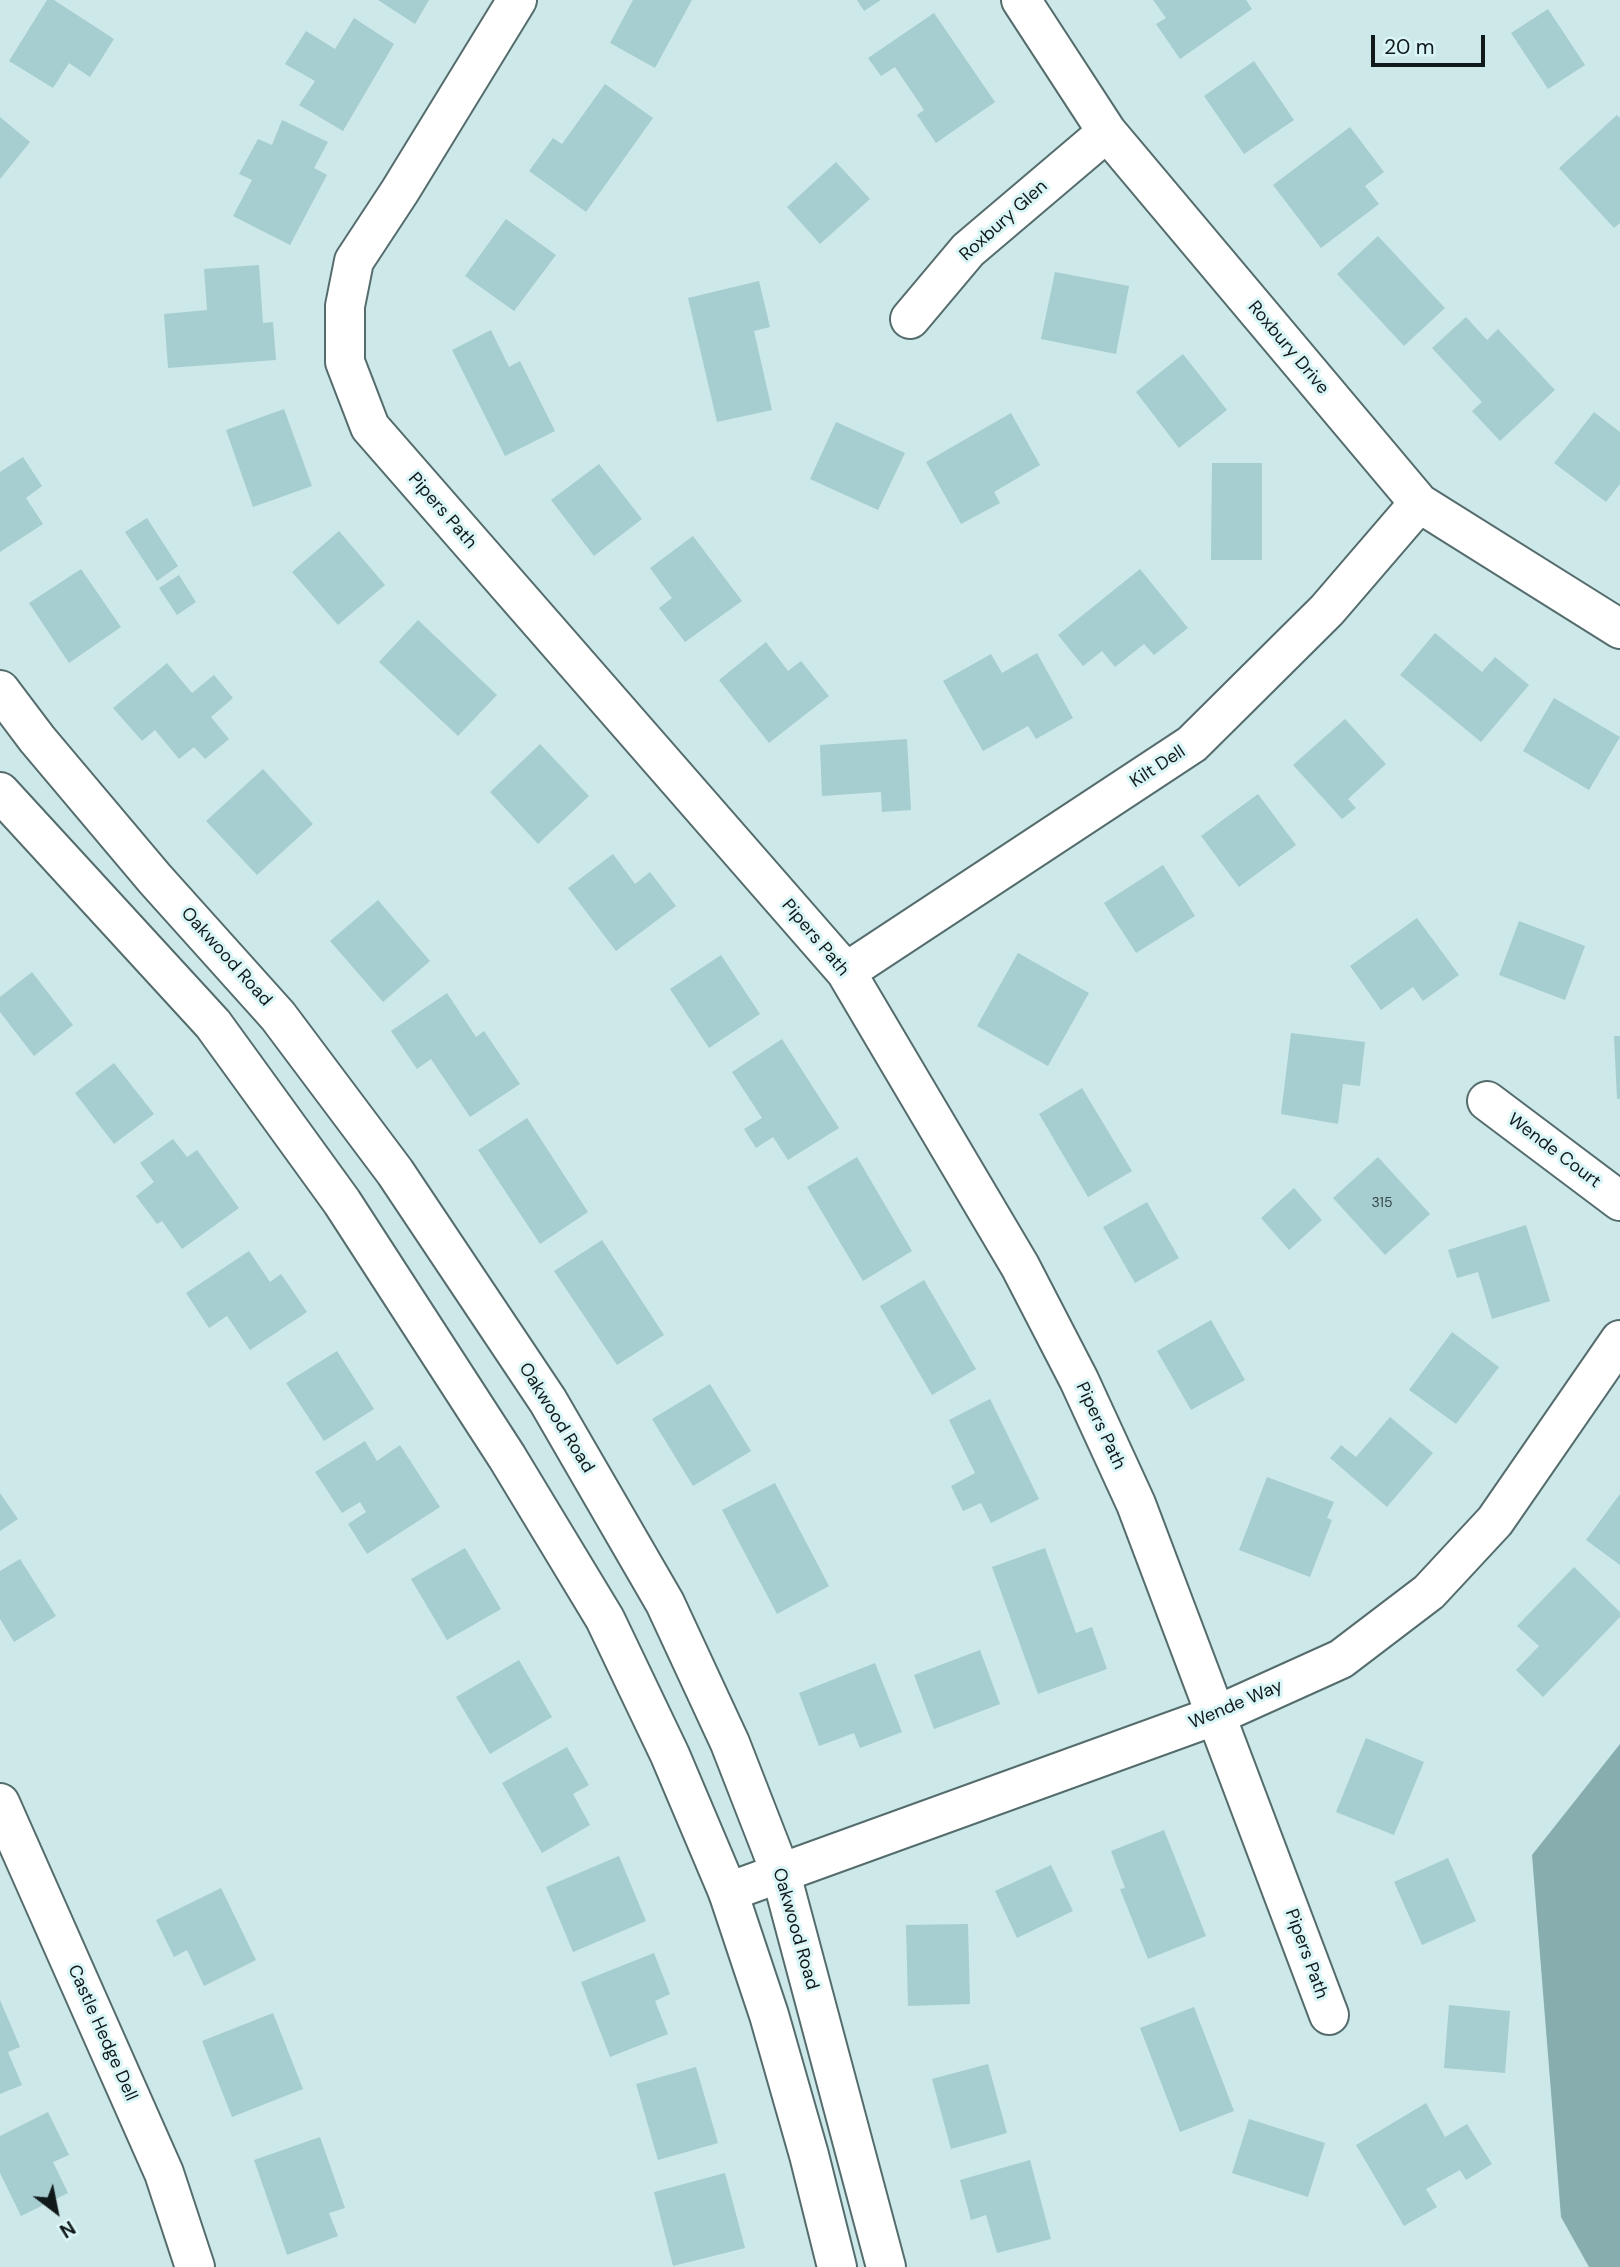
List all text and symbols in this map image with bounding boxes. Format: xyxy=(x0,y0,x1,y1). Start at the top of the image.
scale bar xyxy=(1375,21,1489,65)
text: 20 m xyxy=(1384,33,1435,61)
street label: Roxbury Glen xyxy=(956,176,1052,266)
street label: Roxbury Drive xyxy=(1243,297,1333,399)
street label: Pipers Path xyxy=(403,469,481,553)
street label: Kilt Dell xyxy=(1126,741,1190,793)
street label: Pipers Path xyxy=(777,895,853,981)
street label: Oakwood Road xyxy=(176,903,276,1011)
street label: Wende Court xyxy=(1503,1109,1605,1193)
house number: 315 xyxy=(1372,1195,1392,1211)
street label: Oakwood Road xyxy=(514,1359,598,1477)
street label: Pipers Path xyxy=(1070,1379,1130,1473)
street label: Wende Way xyxy=(1186,1676,1286,1734)
street label: Oakwood Road xyxy=(767,1866,823,1992)
street label: Pipers Path xyxy=(1280,1906,1332,2002)
street label: Castle Hedge Dell xyxy=(62,1962,142,2104)
north arrow xyxy=(21,2176,91,2246)
text: N xyxy=(55,2215,80,2244)

